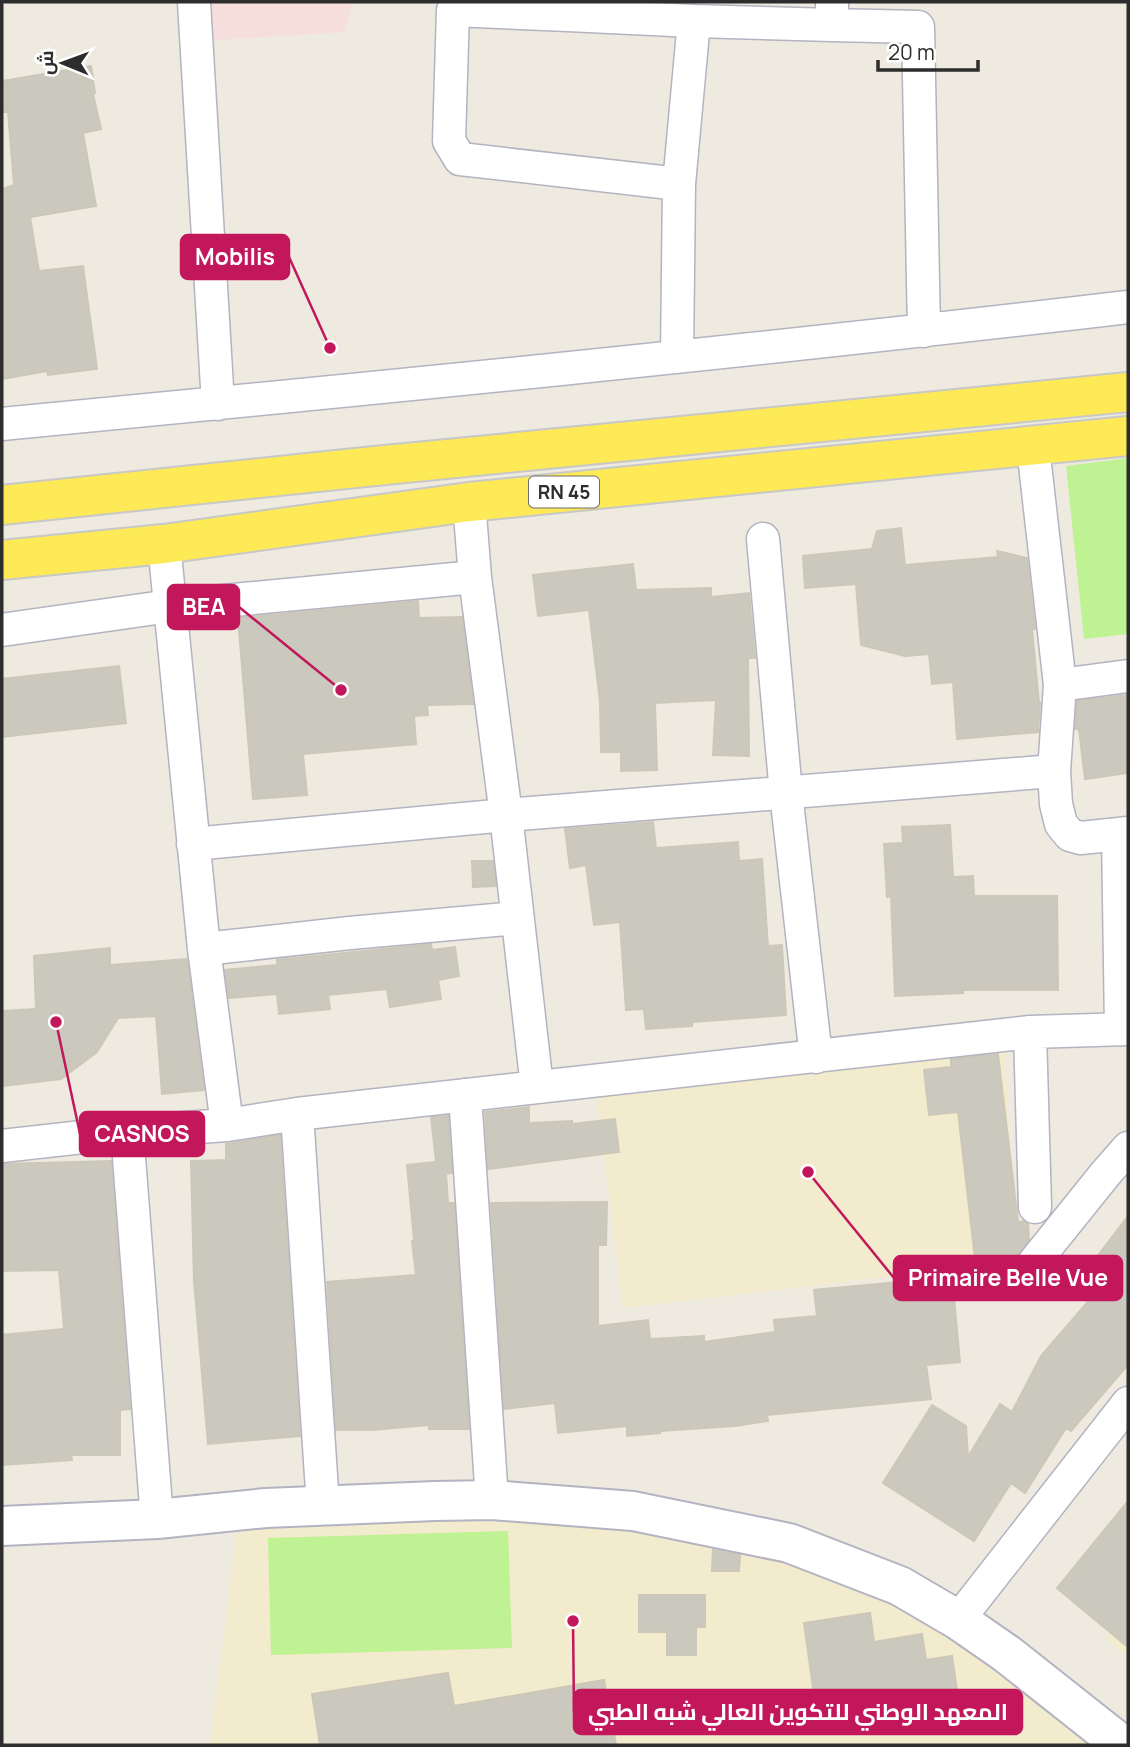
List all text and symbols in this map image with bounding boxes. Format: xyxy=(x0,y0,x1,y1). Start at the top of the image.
north arrow xyxy=(28,28,98,98)
scale bar xyxy=(878,28,978,72)
text: 20 m xyxy=(888,38,935,66)
text: ش xyxy=(33,50,59,75)
callout: Mobilis xyxy=(181,235,289,279)
text: Mobilis xyxy=(195,240,275,272)
road number: RN 45 xyxy=(529,477,599,508)
callout: BEA xyxy=(168,585,239,629)
text: BEA xyxy=(182,590,226,622)
callout: CASNOS xyxy=(80,1112,204,1156)
text: CASNOS xyxy=(94,1117,190,1149)
callout: Primaire Belle Vue xyxy=(894,1256,1122,1300)
text: Primaire Belle Vue xyxy=(908,1261,1108,1293)
callout: المعهد الوطني للتكوين العالي شبه الطبي xyxy=(574,1690,1022,1734)
text: المعهد الوطني للتكوين العالي شبه الطبي xyxy=(588,1695,1008,1731)

